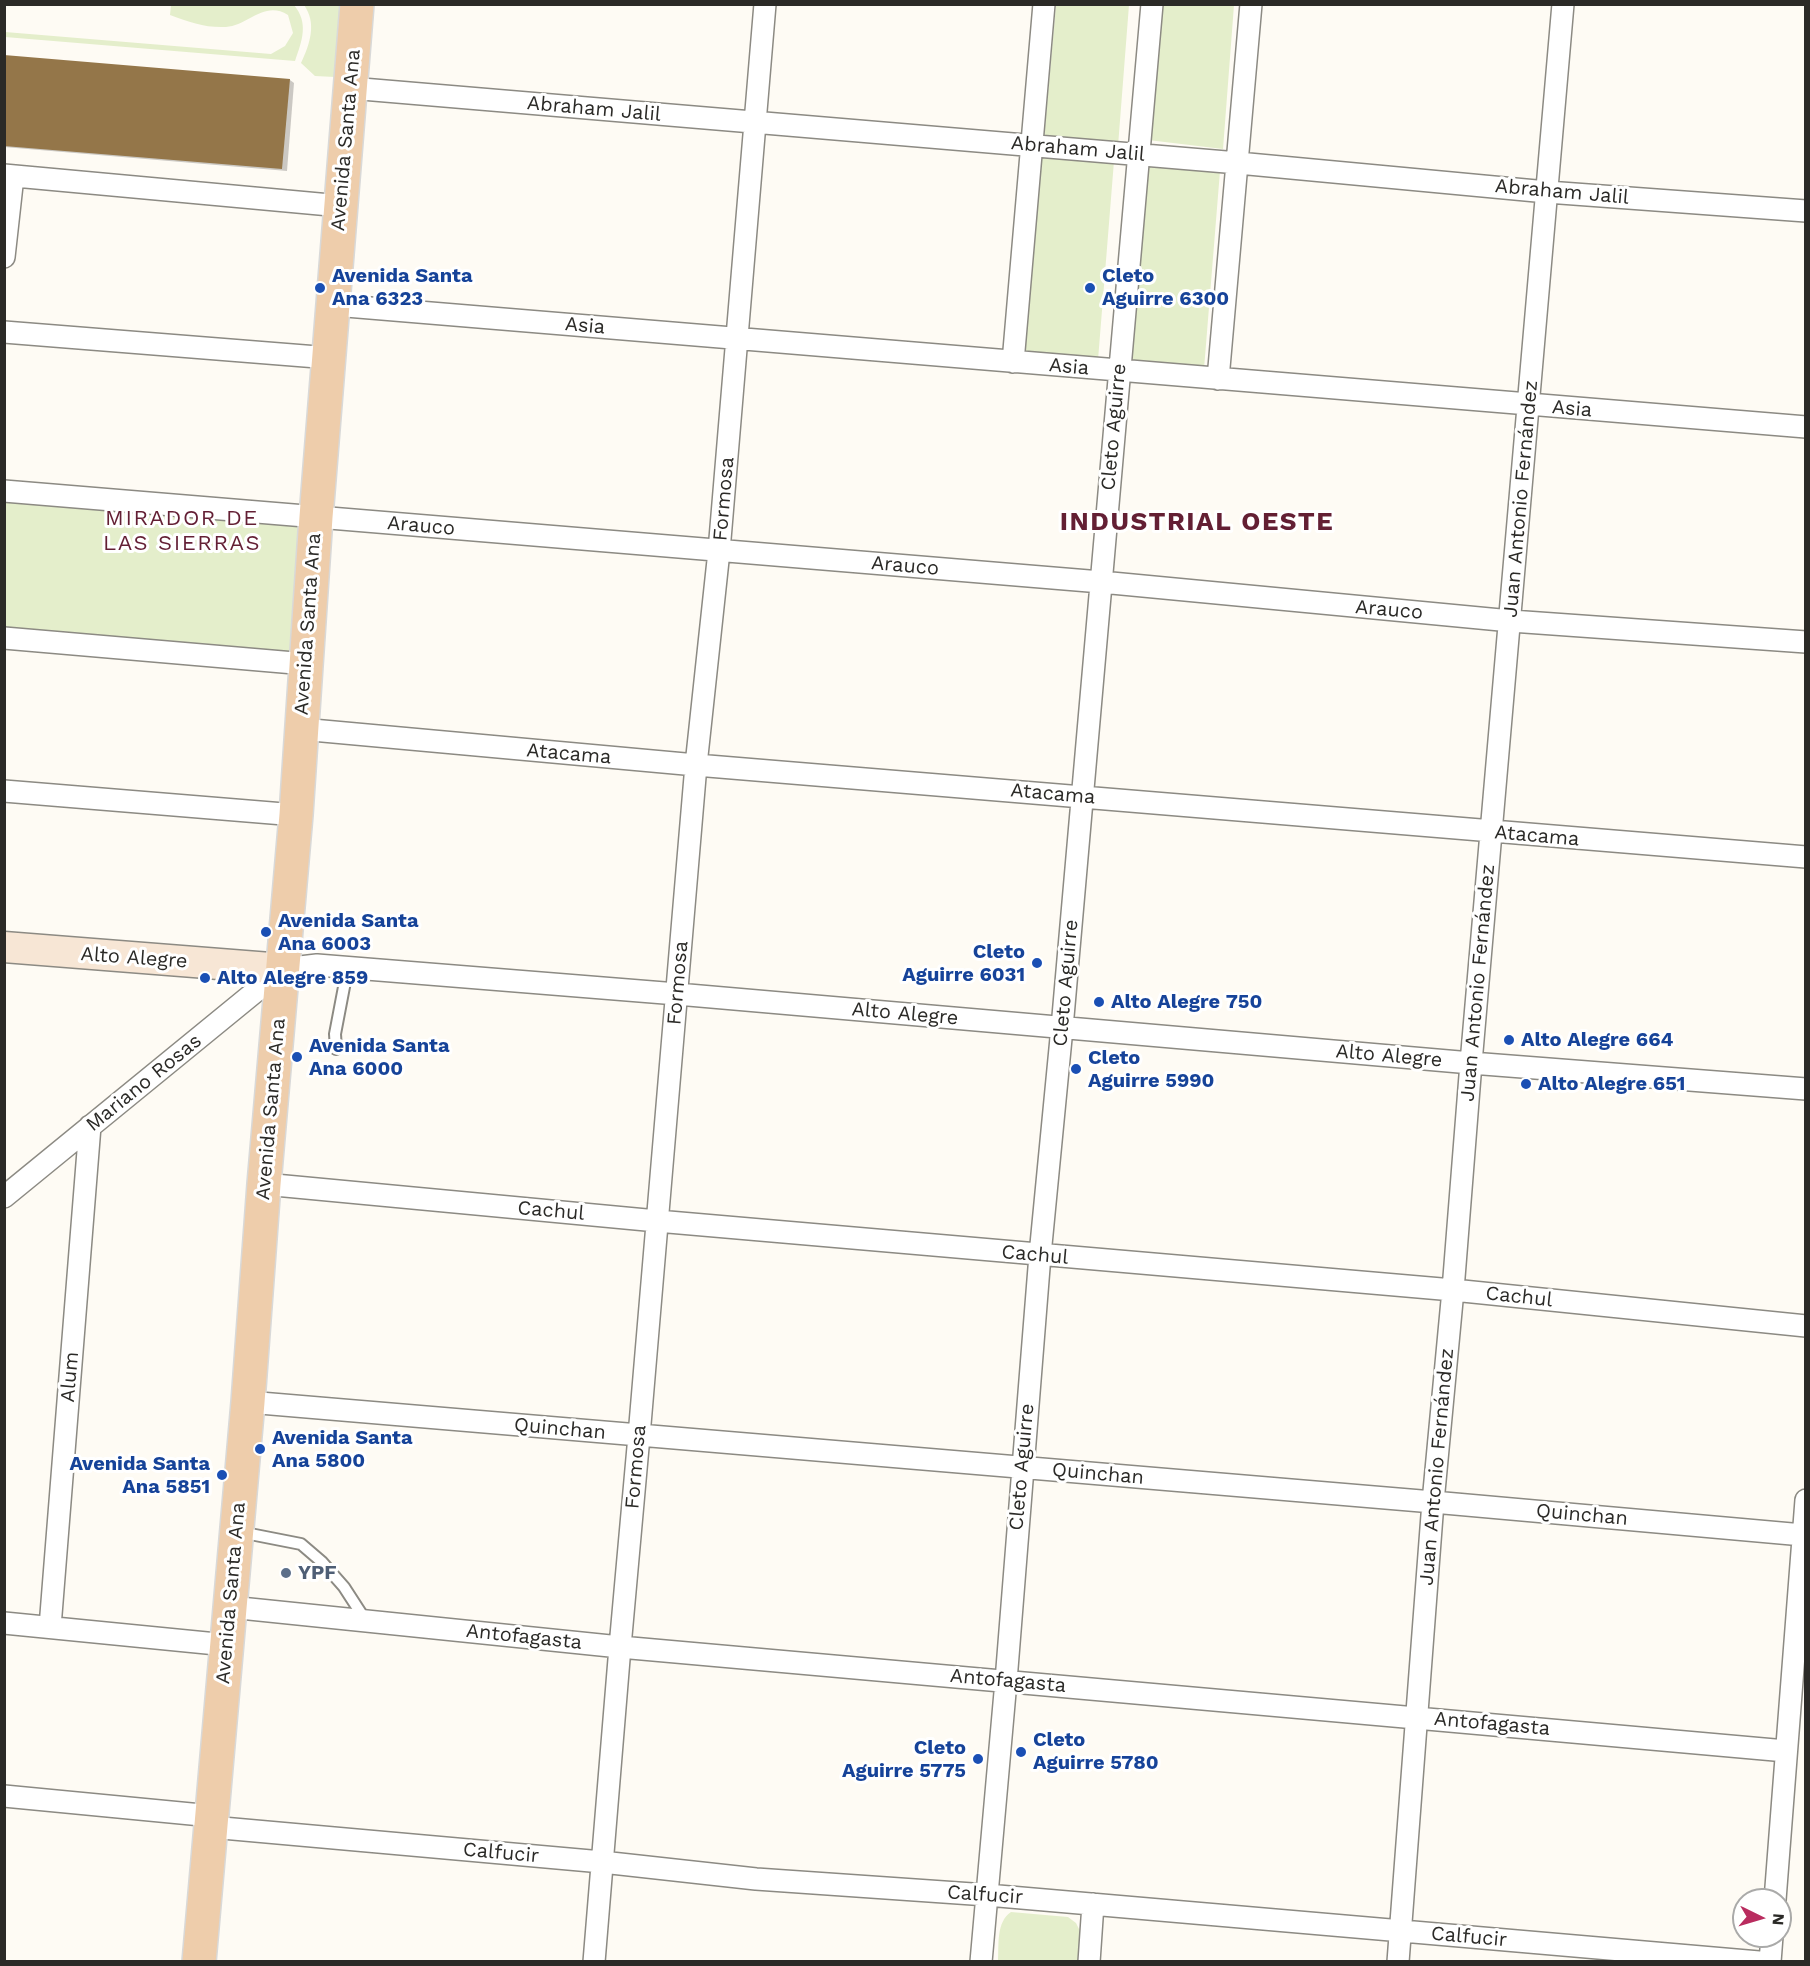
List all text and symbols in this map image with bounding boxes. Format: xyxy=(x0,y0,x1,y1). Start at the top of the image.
street label: Avenida Santa Ana xyxy=(326,48,366,232)
street label: Abraham Jalil xyxy=(526,91,662,127)
street label: Abraham Jalil xyxy=(1010,131,1146,167)
street label: Abraham Jalil xyxy=(1494,174,1630,210)
place label: Avenida Santa Ana 6323 xyxy=(332,264,472,311)
place label: Cleto Aguirre 6300 xyxy=(1102,264,1229,311)
marker: Avenida Santa Ana 6323 xyxy=(313,281,327,295)
marker: Cleto Aguirre 6300 xyxy=(1083,281,1097,295)
street label: Asia xyxy=(564,312,606,340)
street label: Asia xyxy=(1048,353,1090,381)
street label: Cleto Aguirre xyxy=(1096,363,1132,491)
street label: Juan Antonio Fernández xyxy=(1499,379,1543,619)
street label: Asia xyxy=(1551,395,1593,423)
street label: Formosa xyxy=(708,456,740,542)
district label: MIRADOR DE LAS SIERRAS xyxy=(103,506,261,558)
district label: INDUSTRIAL OESTE xyxy=(1060,506,1334,538)
street label: Arauco xyxy=(386,511,456,541)
street label: Avenida Santa Ana xyxy=(290,532,326,716)
street label: Arauco xyxy=(870,551,940,581)
street label: Arauco xyxy=(1354,595,1424,625)
street label: Atacama xyxy=(526,738,612,770)
street label: Atacama xyxy=(1010,778,1096,810)
street label: Atacama xyxy=(1494,820,1580,852)
street label: Juan Antonio Fernández xyxy=(1456,863,1500,1103)
place label: Avenida Santa Ana 6003 xyxy=(278,909,418,956)
street label: Cleto Aguirre xyxy=(1048,919,1084,1047)
marker: Avenida Santa Ana 6003 xyxy=(259,925,273,939)
street label: Formosa xyxy=(662,940,694,1026)
place label: Cleto Aguirre 6031 xyxy=(902,940,1025,987)
street label: Alto Alegre xyxy=(80,942,188,974)
marker: Cleto Aguirre 6031 xyxy=(1030,956,1044,970)
place label: Alto Alegre 859 xyxy=(217,966,368,990)
marker: Alto Alegre 859 xyxy=(198,971,212,985)
place label: Alto Alegre 750 xyxy=(1111,990,1262,1014)
marker: Alto Alegre 750 xyxy=(1092,995,1106,1009)
street label: Alto Alegre xyxy=(851,997,959,1031)
street label: Avenida Santa Ana xyxy=(251,1017,291,1201)
place label: Alto Alegre 664 xyxy=(1521,1028,1673,1052)
street label: Mariano Rosas xyxy=(81,1029,207,1137)
marker: Alto Alegre 664 xyxy=(1502,1033,1516,1047)
place label: Avenida Santa Ana 6000 xyxy=(309,1034,449,1081)
street label: Alto Alegre xyxy=(1335,1039,1443,1073)
place label: Cleto Aguirre 5990 xyxy=(1088,1046,1214,1093)
marker: Avenida Santa Ana 6000 xyxy=(290,1050,304,1064)
marker: Cleto Aguirre 5990 xyxy=(1069,1062,1083,1076)
place label: Alto Alegre 651 xyxy=(1538,1072,1685,1096)
marker: Alto Alegre 651 xyxy=(1519,1077,1533,1091)
street label: Cachul xyxy=(517,1196,585,1226)
street label: Cachul xyxy=(1001,1240,1069,1270)
street label: Cachul xyxy=(1484,1282,1554,1312)
street label: Juan Antonio Fernández xyxy=(1415,1347,1459,1587)
street label: Alum xyxy=(56,1351,84,1403)
street label: Cleto Aguirre xyxy=(1004,1403,1040,1531)
street label: Quinchan xyxy=(513,1413,607,1445)
street label: Formosa xyxy=(620,1424,652,1510)
place label: Avenida Santa Ana 5800 xyxy=(272,1426,412,1473)
marker: Avenida Santa Ana 5800 xyxy=(253,1442,267,1456)
place label: Avenida Santa Ana 5851 xyxy=(70,1452,210,1499)
street label: Quinchan xyxy=(1051,1458,1145,1490)
marker: Avenida Santa Ana 5851 xyxy=(215,1468,229,1482)
street label: Quinchan xyxy=(1535,1499,1629,1531)
street label: Avenida Santa Ana xyxy=(211,1501,251,1685)
place label: YPF xyxy=(298,1561,337,1585)
marker: YPF xyxy=(279,1566,293,1580)
street label: Antofagasta xyxy=(465,1619,583,1655)
street label: Antofagasta xyxy=(949,1664,1067,1698)
street label: Antofagasta xyxy=(1433,1707,1551,1741)
place label: Cleto Aguirre 5780 xyxy=(1033,1728,1159,1775)
place label: Cleto Aguirre 5775 xyxy=(842,1736,966,1783)
marker: Cleto Aguirre 5780 xyxy=(1014,1745,1028,1759)
marker: Cleto Aguirre 5775 xyxy=(971,1752,985,1766)
street label: Calfucir xyxy=(462,1838,540,1868)
street label: Calfucir xyxy=(946,1880,1024,1910)
north arrow xyxy=(1732,1888,1792,1948)
text: N xyxy=(1768,1913,1788,1926)
street label: Calfucir xyxy=(1430,1922,1508,1952)

